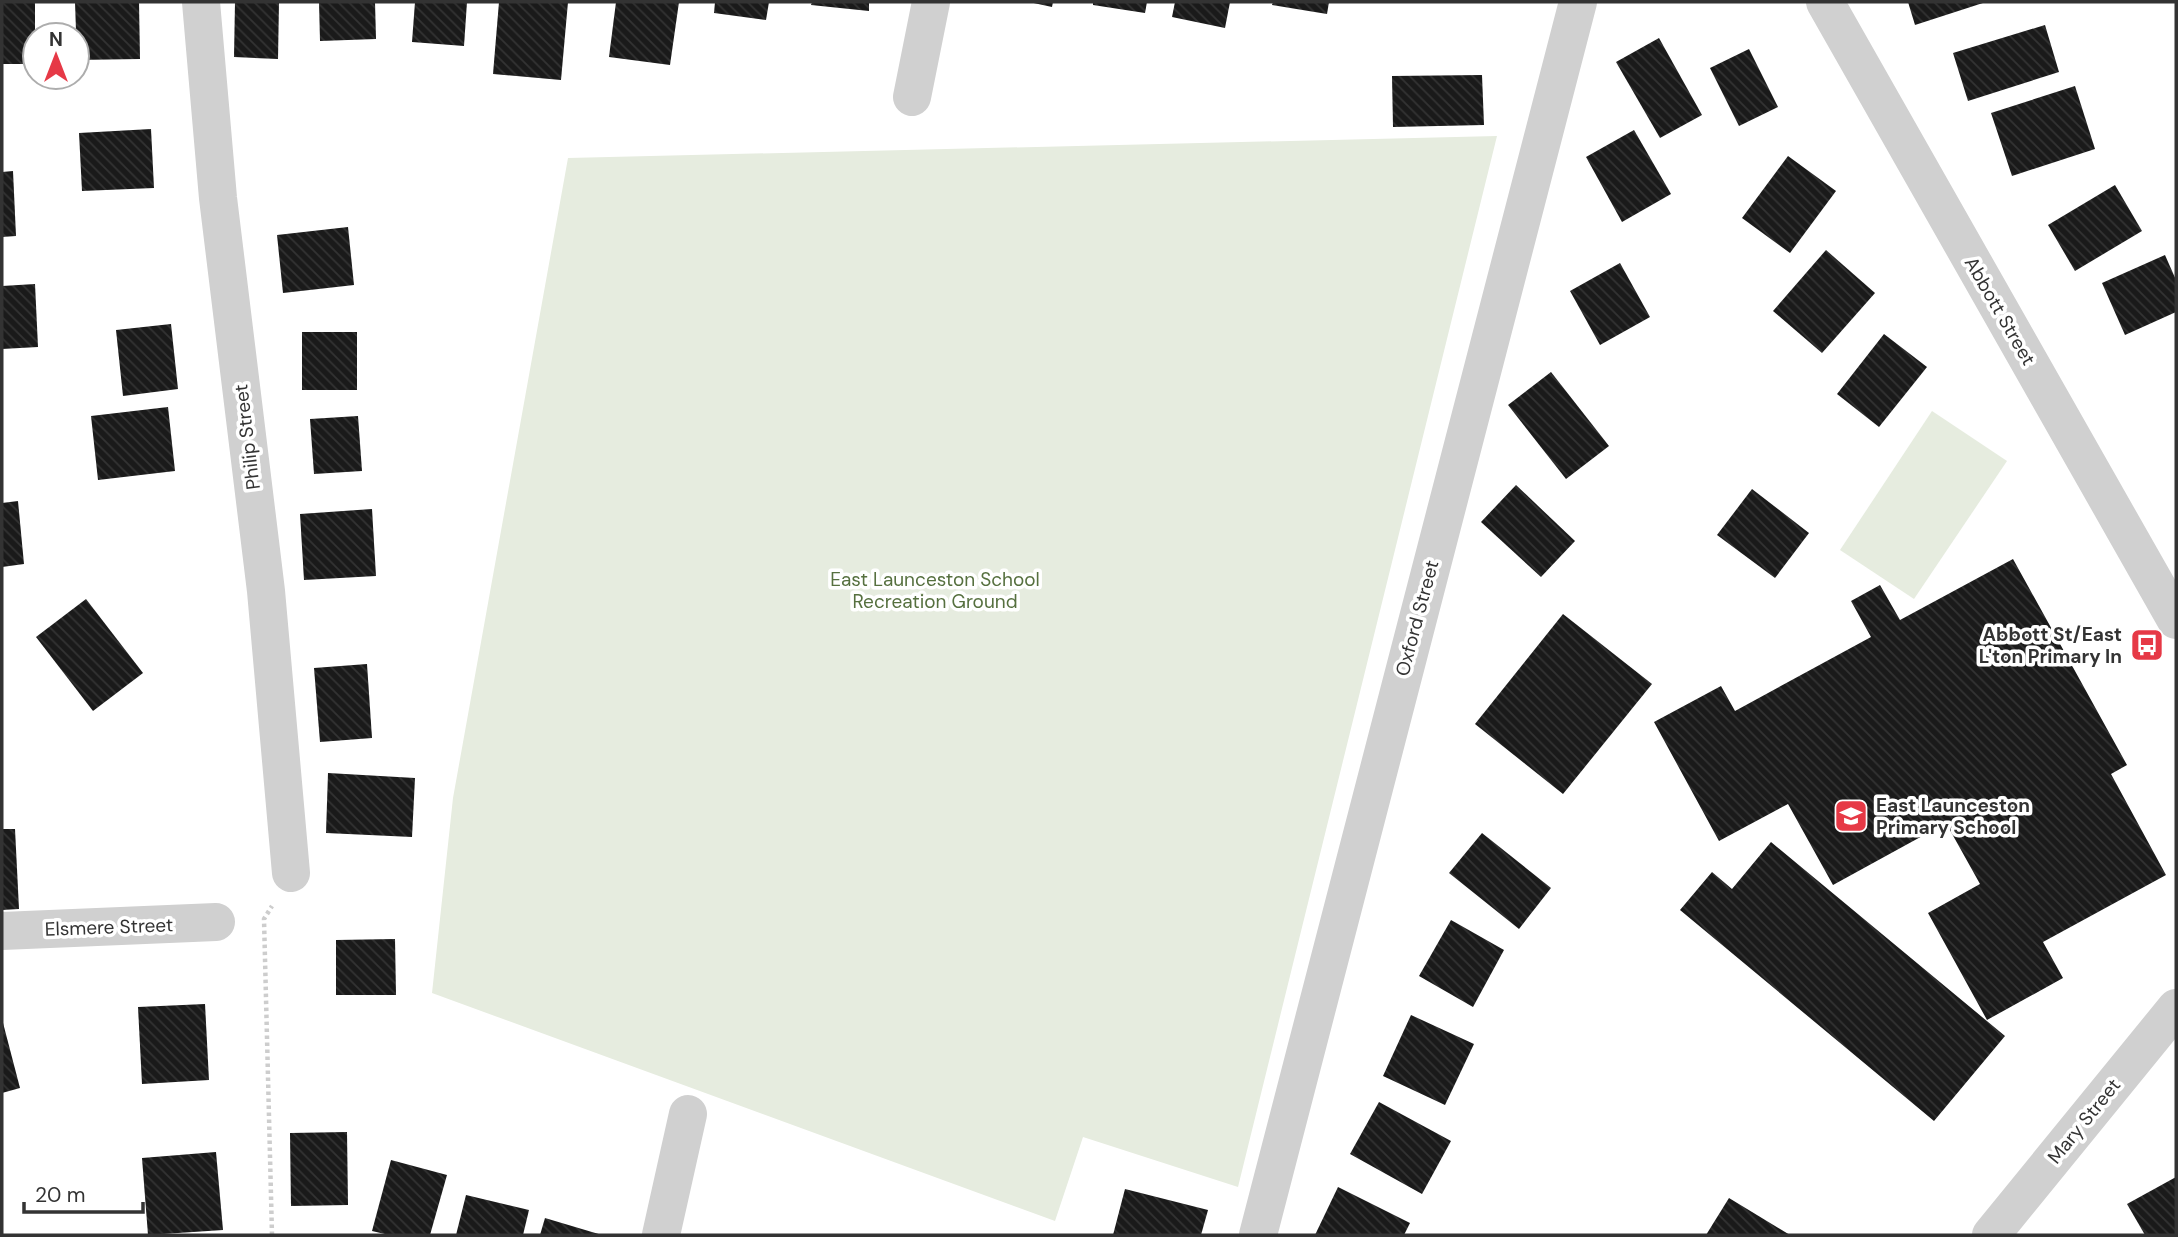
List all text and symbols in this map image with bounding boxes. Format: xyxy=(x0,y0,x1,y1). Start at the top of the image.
north arrow xyxy=(21,21,91,91)
text: N xyxy=(49,27,63,52)
street label: Abbott Street xyxy=(1959,252,2041,370)
street label: Philip Street xyxy=(228,383,266,491)
street label: Oxford Street xyxy=(1390,557,1444,679)
park label: East Launceston School Recreation Ground xyxy=(830,567,1040,614)
place label: Abbott St/East L'ton Primary In xyxy=(1979,622,2122,669)
bus stop icon: Abbott St/East L'ton Primary In xyxy=(2128,626,2166,664)
place label: East Launceston Primary School xyxy=(1876,793,2030,840)
school or university icon: East Launceston Primary School xyxy=(1832,797,1870,835)
street label: Elsmere Street xyxy=(44,912,174,942)
street label: Mary Street xyxy=(2042,1073,2126,1169)
scale bar xyxy=(24,1170,144,1214)
text: 20 m xyxy=(35,1181,86,1209)

